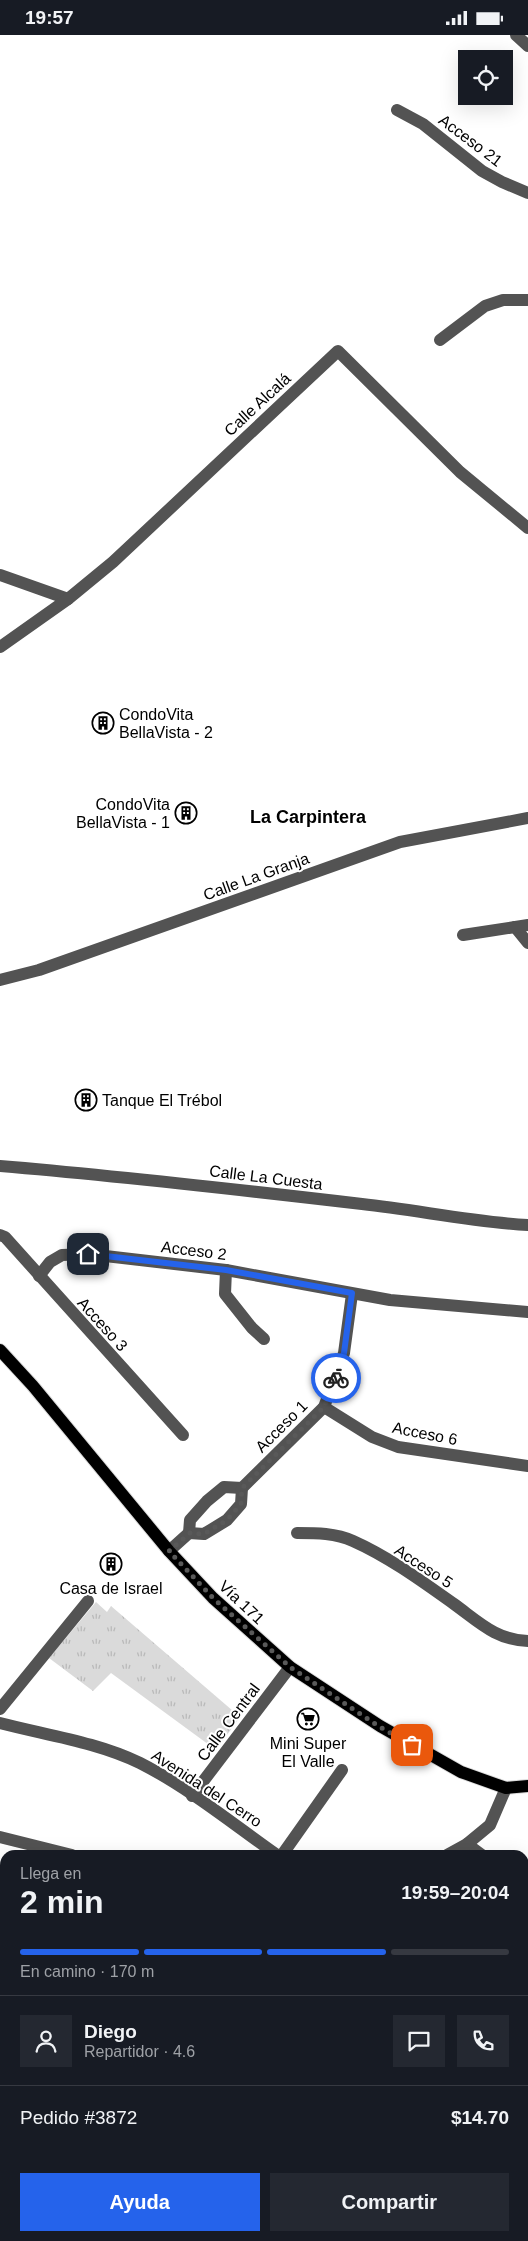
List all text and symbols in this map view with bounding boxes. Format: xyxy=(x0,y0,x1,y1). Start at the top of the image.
text: 19:57 xyxy=(25,7,74,28)
map controls xyxy=(458,50,513,105)
button: locate xyxy=(458,50,513,105)
street label: Acceso 21 xyxy=(436,111,506,170)
street label: Calle Alcalá xyxy=(221,370,294,439)
place label: CondoVita BellaVista - 2 xyxy=(119,706,213,741)
building icon: CondoVita BellaVista - 2 xyxy=(91,711,115,735)
place label: CondoVita BellaVista - 1 xyxy=(76,796,170,831)
building icon: CondoVita BellaVista - 1 xyxy=(174,801,198,825)
district label: La Carpintera xyxy=(250,807,367,827)
street label: Calle La Granja xyxy=(201,849,311,903)
building icon: Tanque El Trébol xyxy=(74,1088,98,1112)
place label: Tanque El Trébol xyxy=(102,1092,222,1109)
street label: Calle La Cuesta xyxy=(208,1162,324,1193)
pin xyxy=(67,1233,109,1275)
street label: Acceso 2 xyxy=(160,1238,228,1263)
icon: home xyxy=(74,1240,102,1268)
street label: Acceso 3 xyxy=(74,1294,131,1355)
courier xyxy=(311,1353,361,1403)
icon: bike xyxy=(322,1364,350,1392)
street label: Acceso 1 xyxy=(252,1397,311,1456)
street label: Acceso 6 xyxy=(391,1419,459,1448)
street label: Acceso 5 xyxy=(392,1541,456,1592)
building icon: Casa de Israel xyxy=(99,1552,123,1576)
street label: Vía 171 xyxy=(216,1577,268,1627)
place label: Casa de Israel xyxy=(59,1580,163,1597)
street label: Calle Central xyxy=(194,1680,263,1764)
supermarket icon: Mini Super El Valle xyxy=(296,1707,320,1731)
pin xyxy=(391,1724,433,1766)
icon: bag xyxy=(398,1731,426,1759)
place label: Mini Super El Valle xyxy=(270,1735,347,1770)
street label: Avenida del Cerro xyxy=(149,1746,265,1830)
text: Llega en xyxy=(20,1865,81,1882)
text: 19:59–20:04 xyxy=(401,1882,509,1903)
text: 2 min xyxy=(20,1884,104,1920)
text: En camino · 170 m xyxy=(20,1963,154,1980)
button: person xyxy=(20,2015,72,2067)
button: chat xyxy=(393,2015,445,2067)
button: phone xyxy=(457,2015,509,2067)
text: Diego xyxy=(84,2021,137,2042)
text: Repartidor · 4.6 xyxy=(84,2043,195,2060)
text: Pedido #3872 xyxy=(20,2107,137,2128)
text: $14.70 xyxy=(451,2107,509,2128)
button: Ayuda xyxy=(20,2173,260,2231)
button: Compartir xyxy=(270,2173,509,2231)

